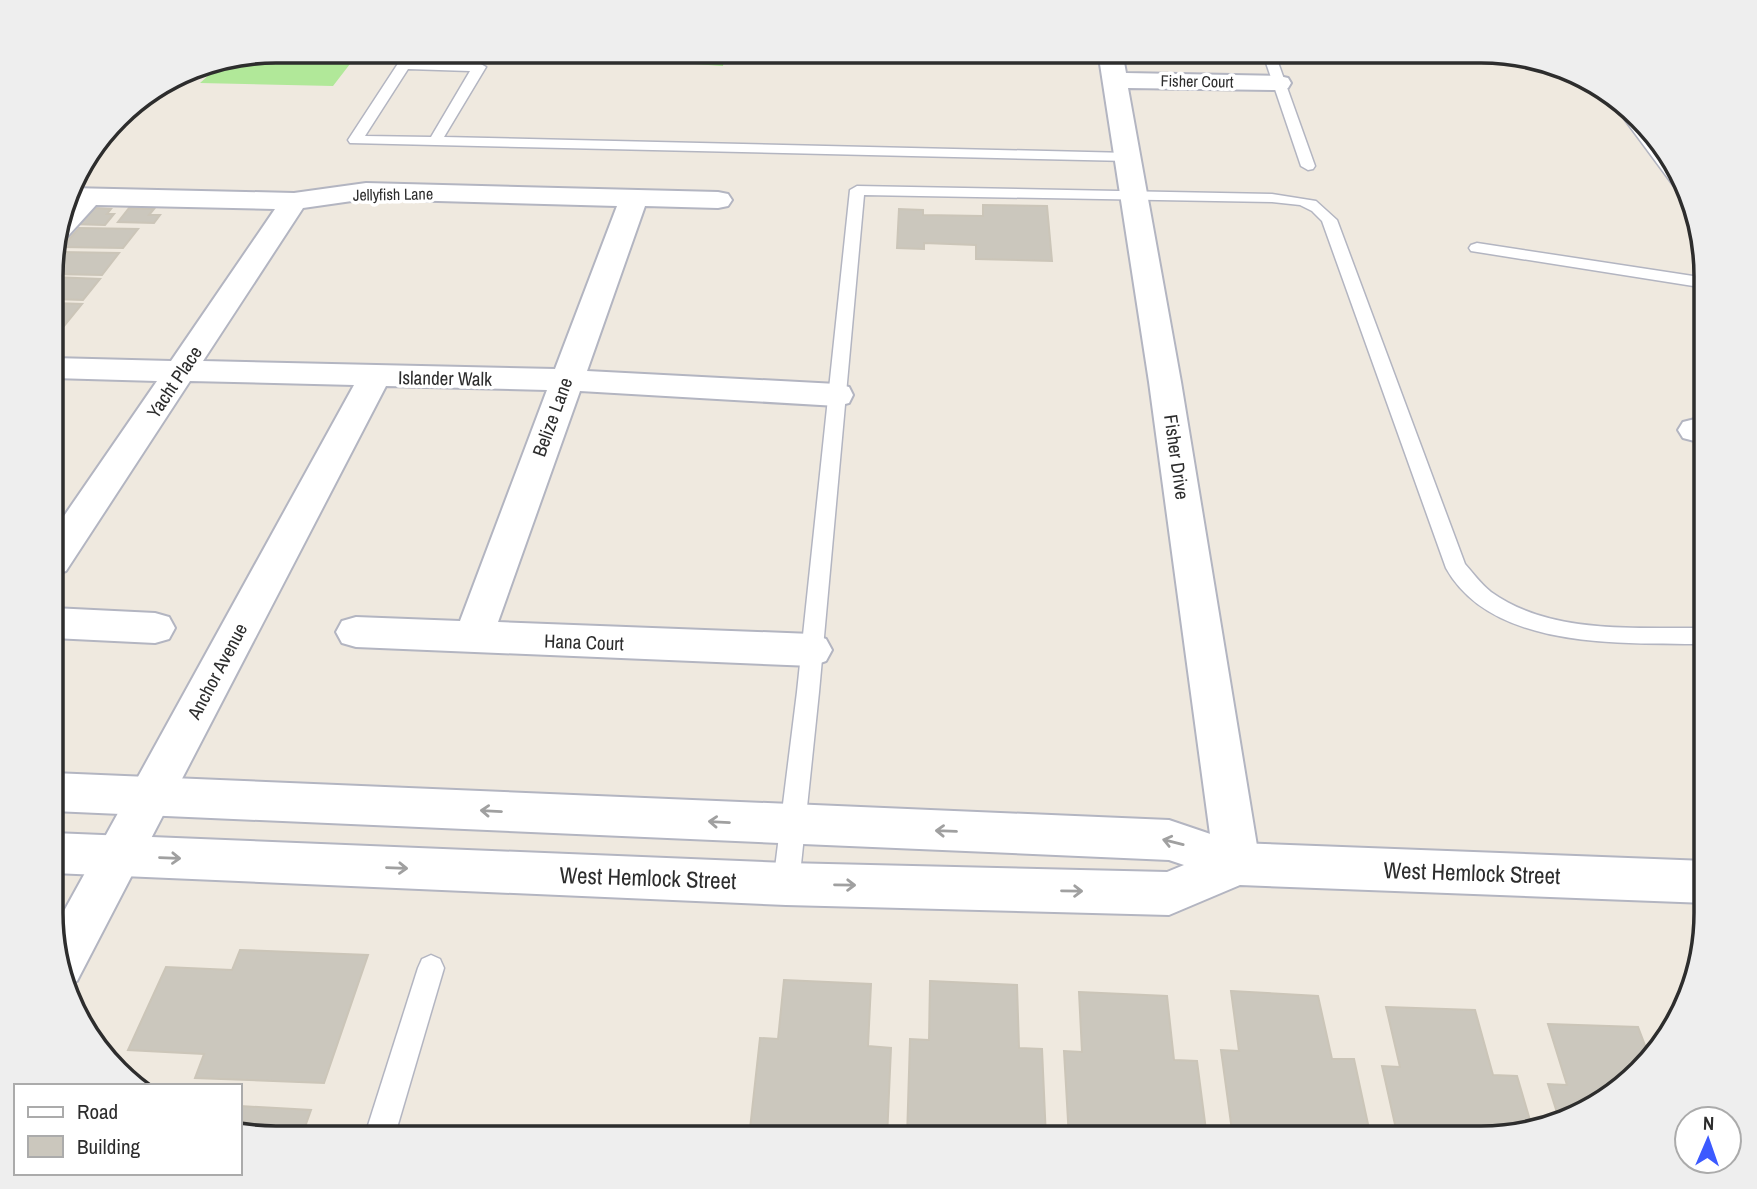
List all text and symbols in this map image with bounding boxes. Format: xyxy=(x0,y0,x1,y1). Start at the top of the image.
street label: Fisher Court xyxy=(1160,69,1234,93)
street label: Jellyfish Lane xyxy=(353,182,433,206)
street label: Yacht Place xyxy=(140,341,208,423)
street label: Islander Walk xyxy=(398,364,492,392)
street label: Belize Lane xyxy=(526,374,578,460)
street label: Fisher Drive xyxy=(1158,413,1196,501)
street label: Anchor Avenue xyxy=(180,618,253,725)
street label: Hana Court xyxy=(544,628,625,656)
one-way arrow xyxy=(480,805,503,818)
one-way arrow xyxy=(707,815,730,828)
one-way arrow xyxy=(935,825,958,838)
one-way arrow xyxy=(1162,835,1185,849)
one-way arrow xyxy=(158,852,181,865)
street label: West Hemlock Street xyxy=(1383,854,1561,891)
street label: West Hemlock Street xyxy=(559,859,737,896)
one-way arrow xyxy=(385,861,408,874)
one-way arrow xyxy=(833,879,856,892)
one-way arrow xyxy=(1060,884,1083,898)
legend xyxy=(14,1084,242,1175)
text: Road xyxy=(77,1097,118,1126)
north arrow xyxy=(1673,1105,1743,1175)
text: N xyxy=(1703,1110,1715,1136)
text: Building xyxy=(77,1132,141,1161)

